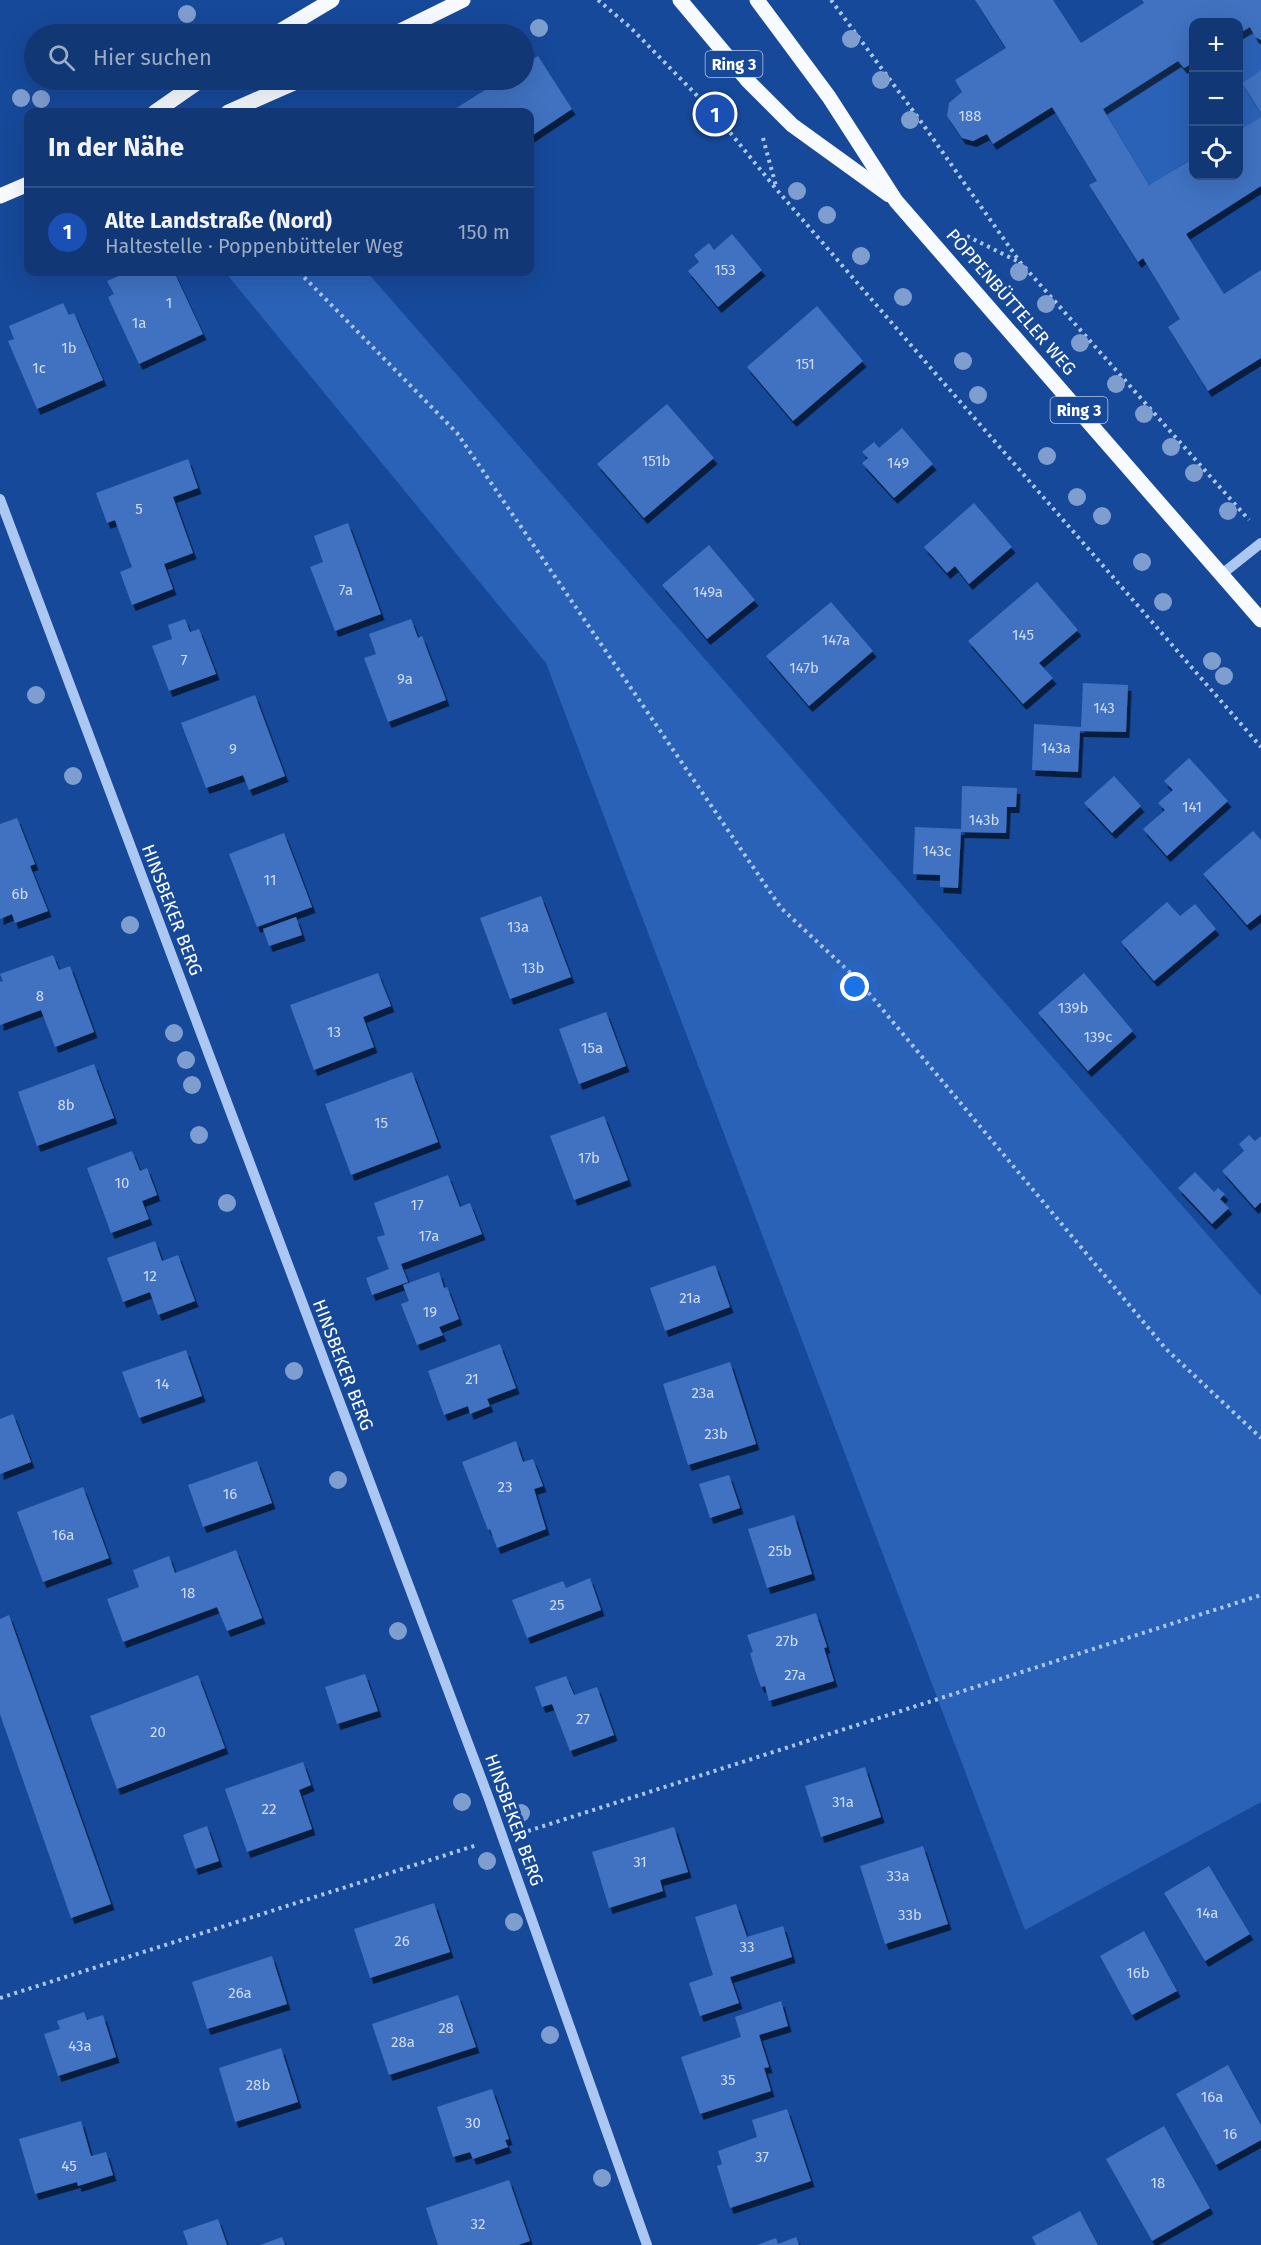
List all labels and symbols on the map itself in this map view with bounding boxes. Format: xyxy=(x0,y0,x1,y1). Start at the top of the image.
road number: Ring 3 xyxy=(706,51,762,77)
pin: 1 xyxy=(696,92,734,136)
house number: 188 xyxy=(958,107,982,125)
street label: POPPENBÜTTELER WEG xyxy=(941,224,1081,380)
house number: 153 xyxy=(714,261,736,279)
house number: 1 xyxy=(166,294,172,312)
house number: 1a xyxy=(132,314,146,332)
house number: 1b xyxy=(61,339,77,357)
house number: 151 xyxy=(795,355,815,373)
house number: 1c xyxy=(32,359,46,377)
road number: Ring 3 xyxy=(1050,397,1108,423)
house number: 151b xyxy=(642,452,670,470)
house number: 149 xyxy=(887,454,909,472)
house number: 5 xyxy=(135,500,143,518)
house number: 7a xyxy=(339,581,353,599)
house number: 149a xyxy=(693,583,723,601)
house number: 145 xyxy=(1012,626,1034,644)
house number: 147a xyxy=(822,631,850,649)
house number: 7 xyxy=(181,651,188,669)
house number: 147b xyxy=(789,659,819,677)
house number: 9a xyxy=(397,670,413,688)
house number: 143 xyxy=(1093,699,1115,717)
house number: 143a xyxy=(1041,739,1071,757)
house number: 9 xyxy=(229,740,237,758)
house number: 141 xyxy=(1182,798,1202,816)
house number: 143b xyxy=(969,811,999,829)
street label: HINSBEKER BERG xyxy=(137,841,207,979)
house number: 143c xyxy=(923,842,951,860)
house number: 11 xyxy=(264,871,276,889)
house number: 6b xyxy=(12,885,28,903)
house number: 13a xyxy=(507,918,529,936)
house number: 13b xyxy=(522,959,544,977)
your location xyxy=(840,972,869,1001)
house number: 8 xyxy=(36,987,44,1005)
house number: 139b xyxy=(1058,999,1088,1017)
house number: 13 xyxy=(327,1023,341,1041)
house number: 139c xyxy=(1084,1028,1112,1046)
house number: 15a xyxy=(581,1039,603,1057)
house number: 8b xyxy=(57,1096,75,1114)
house number: 15 xyxy=(374,1114,388,1132)
house number: 17b xyxy=(578,1149,600,1167)
house number: 10 xyxy=(115,1174,129,1192)
house number: 17 xyxy=(410,1196,424,1214)
house number: 17a xyxy=(419,1227,439,1245)
house number: 12 xyxy=(143,1267,157,1285)
house number: 21a xyxy=(679,1289,701,1307)
street label: HINSBEKER BERG xyxy=(308,1296,378,1434)
house number: 19 xyxy=(423,1303,437,1321)
house number: 21 xyxy=(465,1370,479,1388)
house number: 14 xyxy=(155,1375,169,1393)
house number: 23a xyxy=(692,1384,715,1402)
house number: 23b xyxy=(704,1425,728,1443)
house number: 23 xyxy=(498,1478,512,1496)
house number: 16 xyxy=(223,1485,237,1503)
house number: 16a xyxy=(52,1526,74,1544)
house number: 25b xyxy=(768,1542,792,1560)
house number: 18 xyxy=(181,1584,195,1602)
house number: 25 xyxy=(550,1596,564,1614)
house number: 27b xyxy=(776,1632,798,1650)
house number: 27a xyxy=(784,1666,806,1684)
house number: 27 xyxy=(576,1710,590,1728)
house number: 20 xyxy=(150,1723,166,1741)
street label: HINSBEKER BERG xyxy=(480,1751,548,1889)
house number: 31a xyxy=(832,1793,854,1811)
house number: 22 xyxy=(262,1800,276,1818)
house number: 31 xyxy=(633,1853,647,1871)
house number: 33a xyxy=(886,1867,910,1885)
house number: 14a xyxy=(1196,1904,1218,1922)
house number: 33b xyxy=(898,1906,922,1924)
house number: 26 xyxy=(394,1932,410,1950)
house number: 33 xyxy=(740,1938,754,1956)
house number: 16b xyxy=(1126,1964,1150,1982)
house number: 26a xyxy=(228,1984,252,2002)
house number: 28 xyxy=(438,2019,454,2037)
house number: 28a xyxy=(391,2033,415,2051)
house number: 43a xyxy=(68,2037,92,2055)
house number: 35 xyxy=(720,2071,736,2089)
house number: 28b xyxy=(246,2076,270,2094)
house number: 16a xyxy=(1201,2088,1223,2106)
house number: 30 xyxy=(465,2114,481,2132)
house number: 16 xyxy=(1223,2125,1237,2143)
house number: 37 xyxy=(755,2148,769,2166)
house number: 45 xyxy=(61,2157,77,2175)
house number: 18 xyxy=(1151,2174,1165,2192)
house number: 32 xyxy=(471,2215,485,2233)

